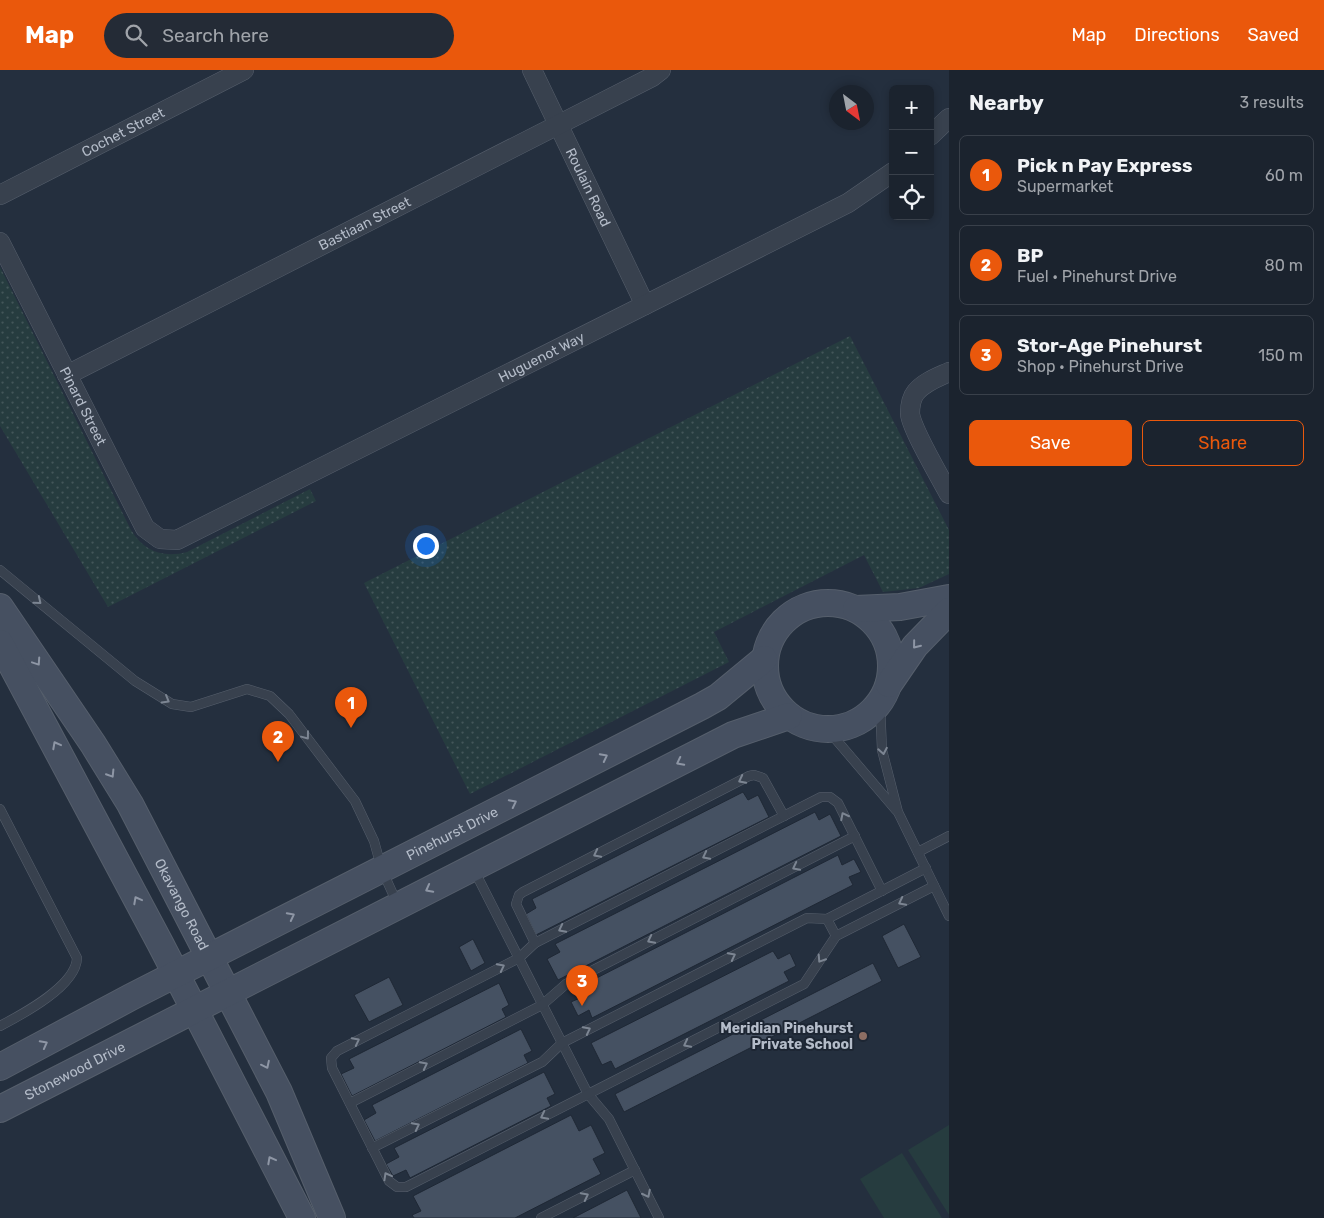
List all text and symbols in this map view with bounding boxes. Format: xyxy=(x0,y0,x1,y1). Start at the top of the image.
search box xyxy=(104,13,454,58)
text: Map xyxy=(25,21,74,49)
icon: search xyxy=(122,21,150,49)
text: Search here xyxy=(162,24,269,47)
text: Map xyxy=(1071,24,1106,46)
text: Directions xyxy=(1134,24,1220,46)
text: Saved xyxy=(1248,24,1299,46)
north arrow xyxy=(829,85,874,130)
map controls xyxy=(889,85,934,220)
button: + xyxy=(889,85,934,130)
text: Nearby xyxy=(969,90,1044,115)
text: 3 results xyxy=(1239,93,1304,112)
street label: Cochet Street xyxy=(79,104,168,160)
button: − xyxy=(889,130,934,175)
street label: Roulain Road xyxy=(562,145,614,229)
text: Pick n Pay Express xyxy=(1017,154,1192,177)
text: 1 xyxy=(982,166,990,185)
text: 60 m xyxy=(1265,166,1303,185)
button: locate xyxy=(889,175,934,220)
text: Supermarket xyxy=(1017,177,1113,196)
street label: Bastiaan Street xyxy=(316,193,414,254)
text: BP xyxy=(1017,244,1043,267)
text: 2 xyxy=(981,256,991,275)
text: 80 m xyxy=(1265,256,1303,275)
text: Fuel · Pinehurst Drive xyxy=(1017,267,1177,286)
street label: Huguenot Way xyxy=(495,328,588,386)
text: Stor-Age Pinehurst xyxy=(1017,334,1202,357)
text: 3 xyxy=(981,346,991,365)
text: 150 m xyxy=(1258,346,1303,365)
text: Shop · Pinehurst Drive xyxy=(1017,357,1184,376)
street label: Pinard Street xyxy=(56,364,110,449)
button: Save xyxy=(969,420,1132,466)
button: Share xyxy=(1142,420,1304,466)
your location xyxy=(413,533,439,559)
one-way arrow xyxy=(32,596,41,605)
one-way arrow xyxy=(913,640,922,649)
one-way arrow xyxy=(31,656,40,665)
pin: 1 xyxy=(335,687,367,728)
one-way arrow xyxy=(161,694,170,704)
pin: 2 xyxy=(262,721,294,762)
one-way arrow xyxy=(300,730,309,740)
one-way arrow xyxy=(52,741,62,750)
one-way arrow xyxy=(878,747,888,755)
one-way arrow xyxy=(598,753,607,763)
one-way arrow xyxy=(676,756,685,766)
one-way arrow xyxy=(105,768,115,777)
one-way arrow xyxy=(738,774,747,784)
one-way arrow xyxy=(508,799,517,809)
street label: Pinehurst Drive xyxy=(403,803,501,864)
one-way arrow xyxy=(840,812,850,821)
one-way arrow xyxy=(594,848,603,858)
one-way arrow xyxy=(703,850,712,860)
street label: Okavango Road xyxy=(151,856,213,953)
one-way arrow xyxy=(792,860,801,871)
one-way arrow xyxy=(425,883,434,893)
one-way arrow xyxy=(133,896,143,905)
one-way arrow xyxy=(899,896,908,906)
one-way arrow xyxy=(286,912,295,922)
one-way arrow xyxy=(558,923,567,933)
one-way arrow xyxy=(647,934,656,944)
one-way arrow xyxy=(727,952,736,962)
one-way arrow xyxy=(818,953,827,962)
one-way arrow xyxy=(495,963,504,973)
pin: 3 xyxy=(566,965,598,1006)
place label: Meridian Pinehurst Private School xyxy=(720,1020,853,1053)
one-way arrow xyxy=(582,1026,591,1036)
marker: Meridian Pinehurst Private School xyxy=(857,1030,869,1042)
one-way arrow xyxy=(351,1037,360,1047)
street label: Stonewood Drive xyxy=(22,1038,128,1104)
one-way arrow xyxy=(683,1038,692,1048)
one-way arrow xyxy=(39,1040,48,1050)
one-way arrow xyxy=(260,1060,270,1069)
one-way arrow xyxy=(419,1061,428,1071)
one-way arrow xyxy=(540,1110,549,1120)
one-way arrow xyxy=(410,1122,419,1132)
one-way arrow xyxy=(267,1156,277,1165)
one-way arrow xyxy=(383,1173,393,1182)
one-way arrow xyxy=(641,1189,651,1198)
one-way arrow xyxy=(580,1192,589,1202)

